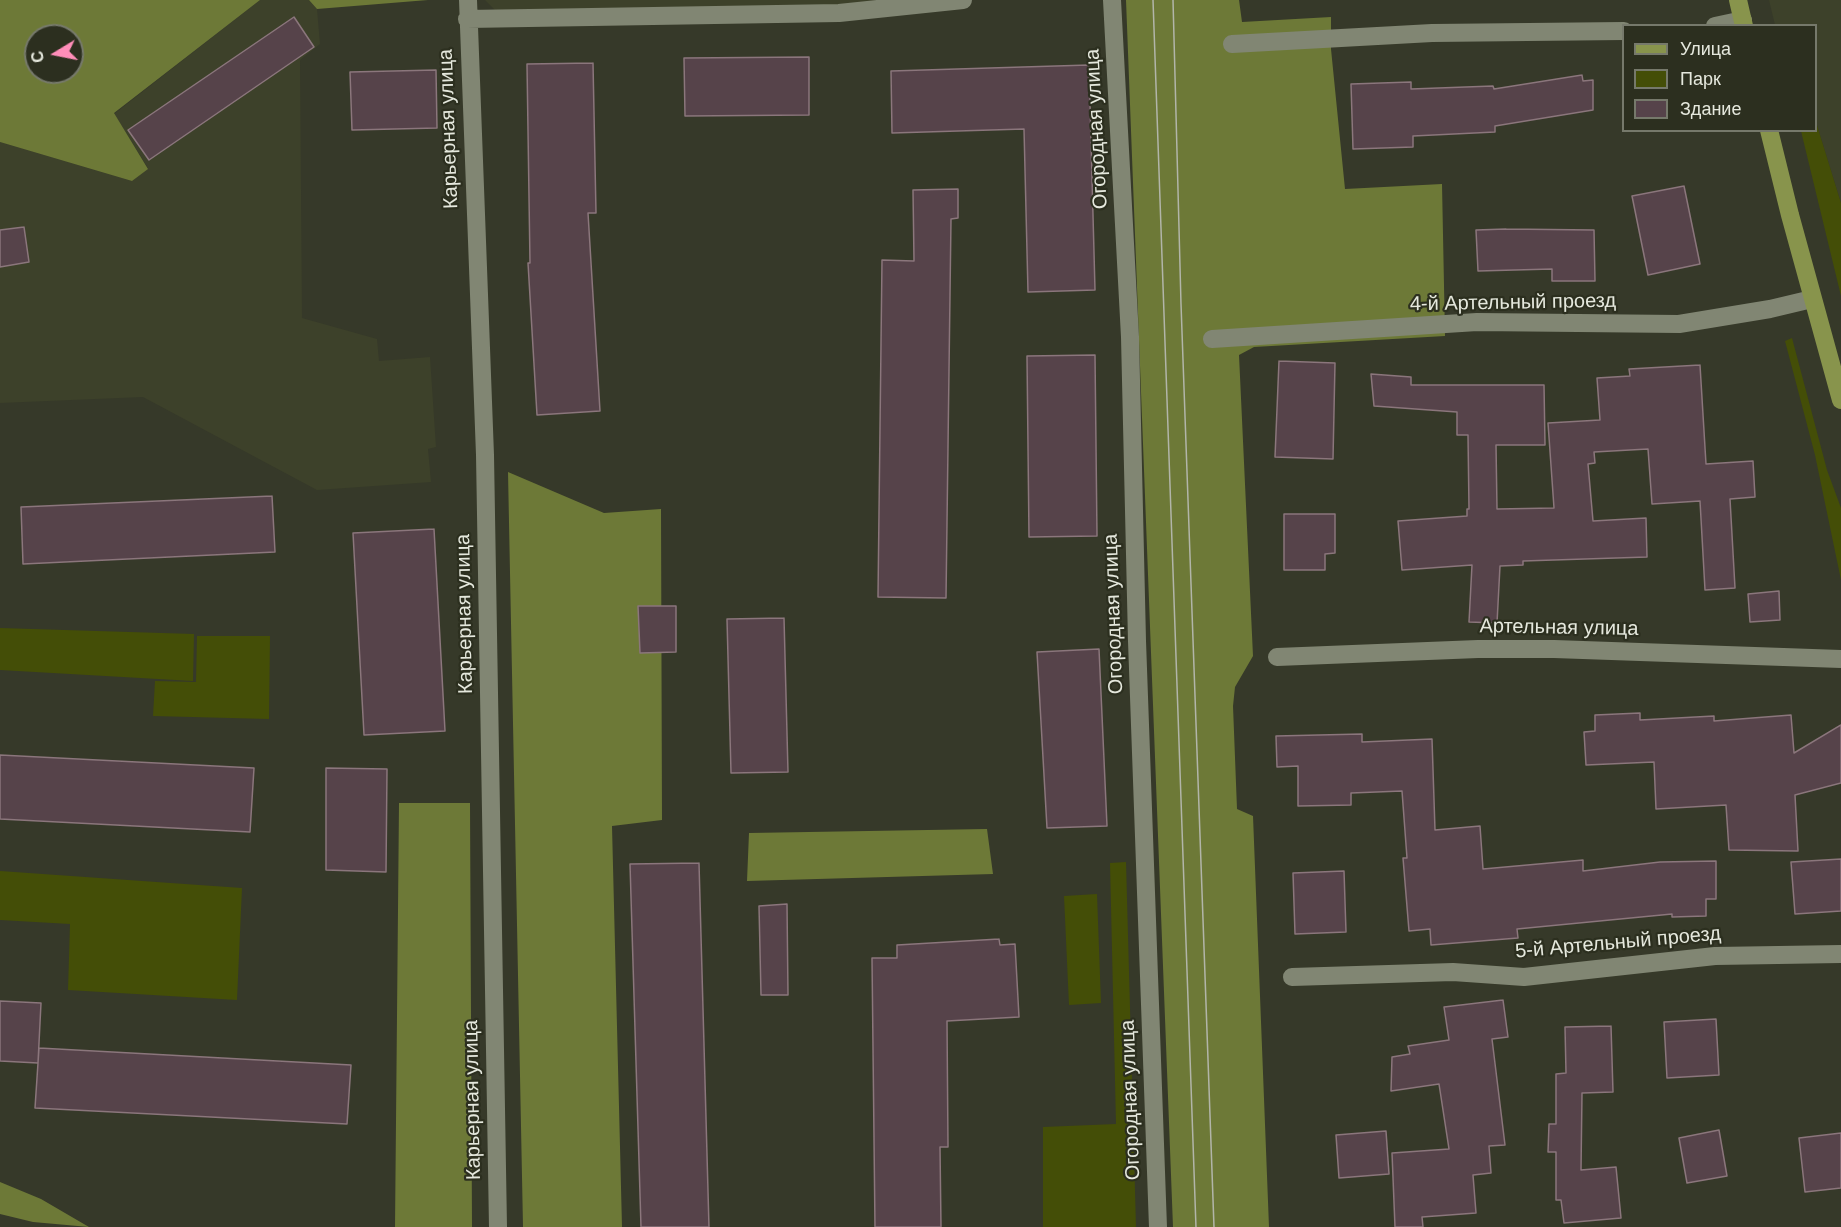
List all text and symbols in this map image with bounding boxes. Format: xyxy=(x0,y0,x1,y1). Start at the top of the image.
north arrow xyxy=(24,24,84,84)
legend xyxy=(1622,24,1817,132)
text: Улица xyxy=(1680,39,1731,59)
street label: Огородная улица xyxy=(1081,48,1113,210)
street label: Карьерная улица xyxy=(434,49,464,209)
text: С xyxy=(28,50,47,64)
text: Парк xyxy=(1680,69,1721,89)
text: Здание xyxy=(1680,99,1741,119)
street label: 4-й Артельный проезд xyxy=(1410,289,1616,317)
street label: Огородная улица xyxy=(1099,533,1129,695)
street label: Карьерная улица xyxy=(452,534,478,694)
street label: Артельная улица xyxy=(1479,615,1639,641)
street label: 5-й Артельный проезд xyxy=(1514,922,1722,964)
street label: Огородная улица xyxy=(1116,1019,1146,1181)
street label: Карьерная улица xyxy=(460,1020,486,1180)

